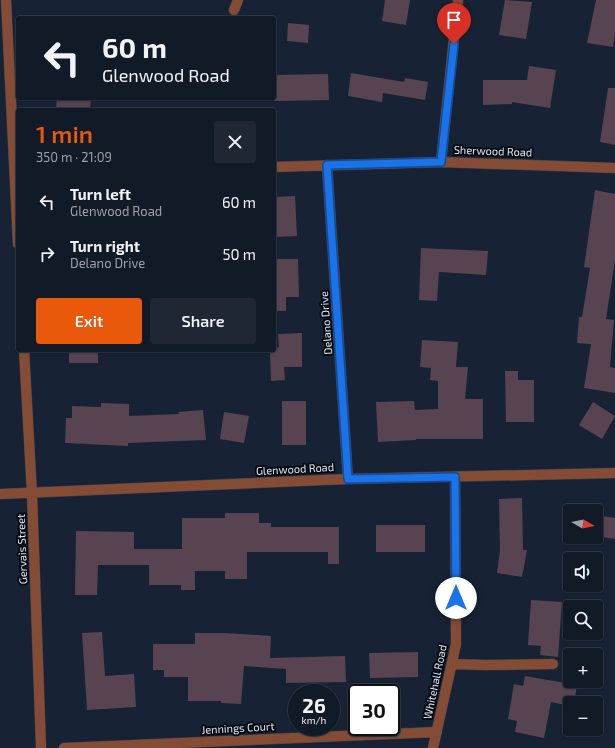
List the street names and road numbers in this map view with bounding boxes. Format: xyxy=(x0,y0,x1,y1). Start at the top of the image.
street label: Sherwood Road xyxy=(454,143,532,158)
street label: Delano Drive xyxy=(317,291,334,355)
street label: Glenwood Road xyxy=(256,460,334,477)
street label: Gervais Street xyxy=(14,514,29,584)
street label: Whitehall Road xyxy=(420,643,449,720)
street label: Jennings Court xyxy=(201,719,275,736)

